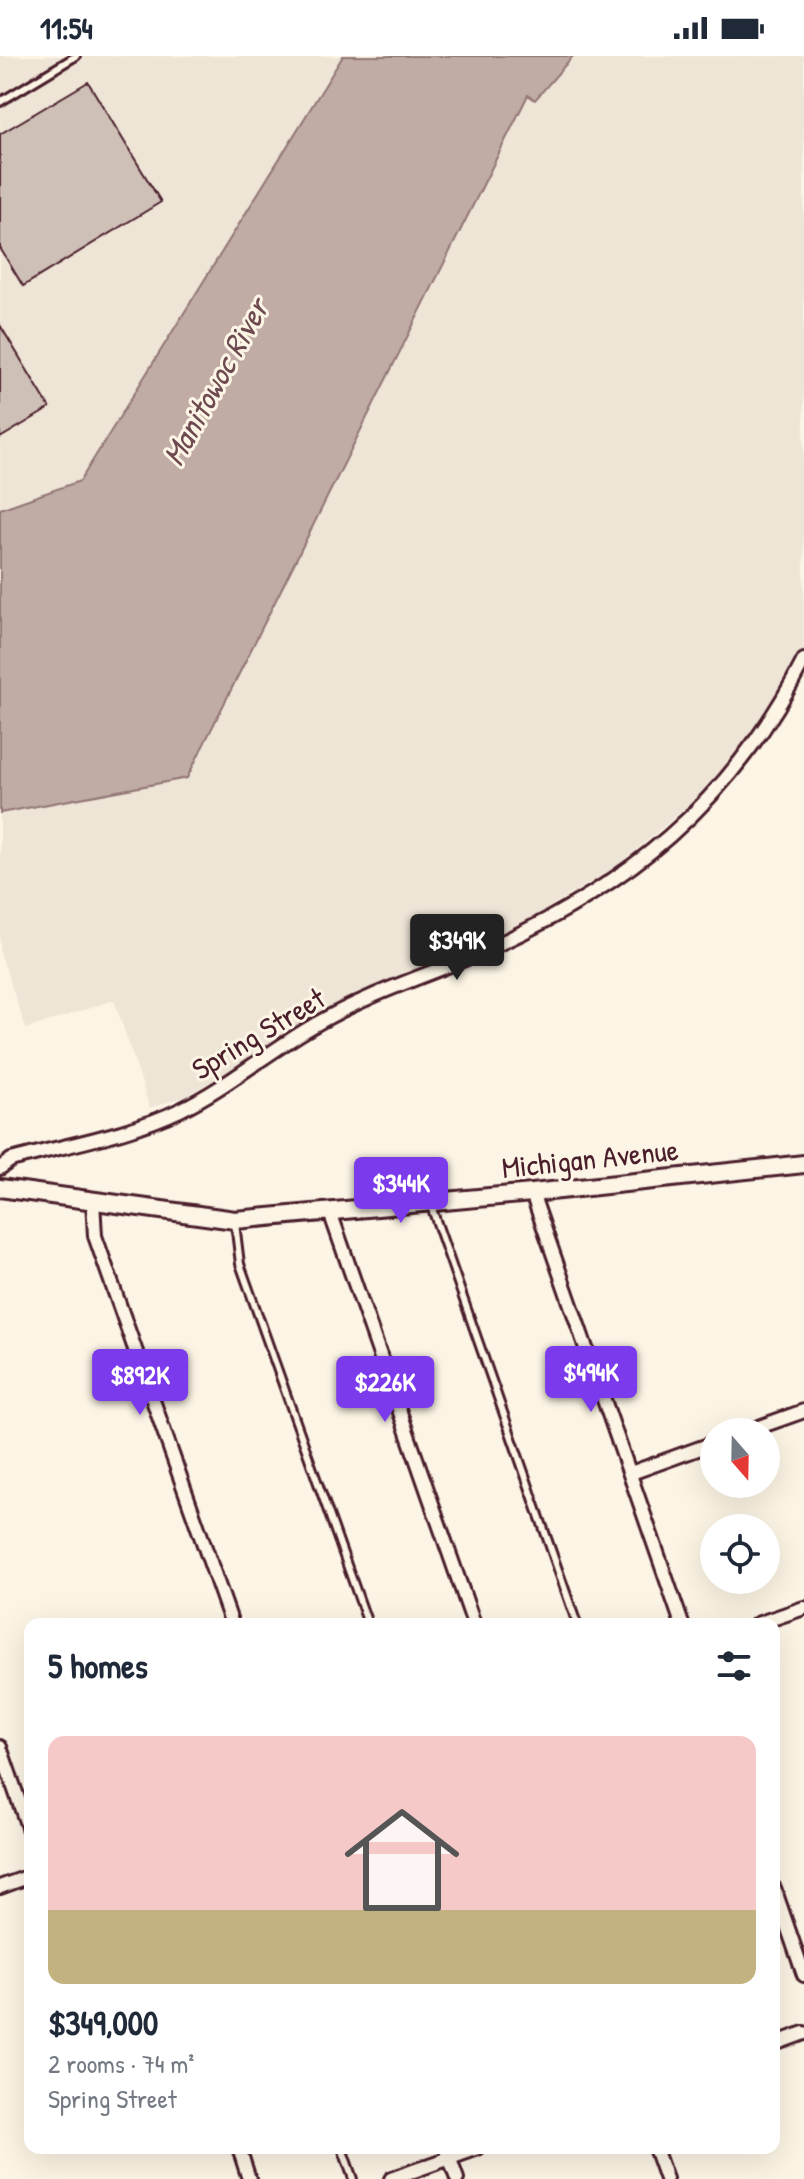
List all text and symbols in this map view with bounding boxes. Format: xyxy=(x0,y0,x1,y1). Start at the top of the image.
text: 11:54 xyxy=(40,8,93,48)
water label: Manitowoc River xyxy=(152,288,280,473)
pin: $349K xyxy=(401,914,513,982)
text: $349K xyxy=(428,922,486,957)
street label: Spring Street xyxy=(184,977,333,1088)
street label: Michigan Avenue xyxy=(500,1129,680,1187)
pin: $344K xyxy=(345,1157,457,1225)
text: $344K xyxy=(372,1165,430,1200)
pin: $494K xyxy=(535,1346,647,1414)
pin: $892K xyxy=(84,1349,196,1417)
text: $494K xyxy=(563,1354,619,1389)
pin: $226K xyxy=(329,1356,441,1424)
text: $892K xyxy=(110,1357,170,1392)
text: $226K xyxy=(354,1364,416,1399)
north arrow xyxy=(700,1418,780,1498)
map controls xyxy=(700,1418,780,1594)
button: locate xyxy=(700,1514,780,1594)
text: 5 homes xyxy=(48,1643,148,1689)
icon: filters xyxy=(712,1644,756,1688)
icon: home xyxy=(330,1788,474,1932)
text: $349,000 xyxy=(48,2000,158,2046)
text: 2 rooms · 74 m² xyxy=(48,2046,194,2081)
text: Spring Street xyxy=(48,2081,177,2116)

